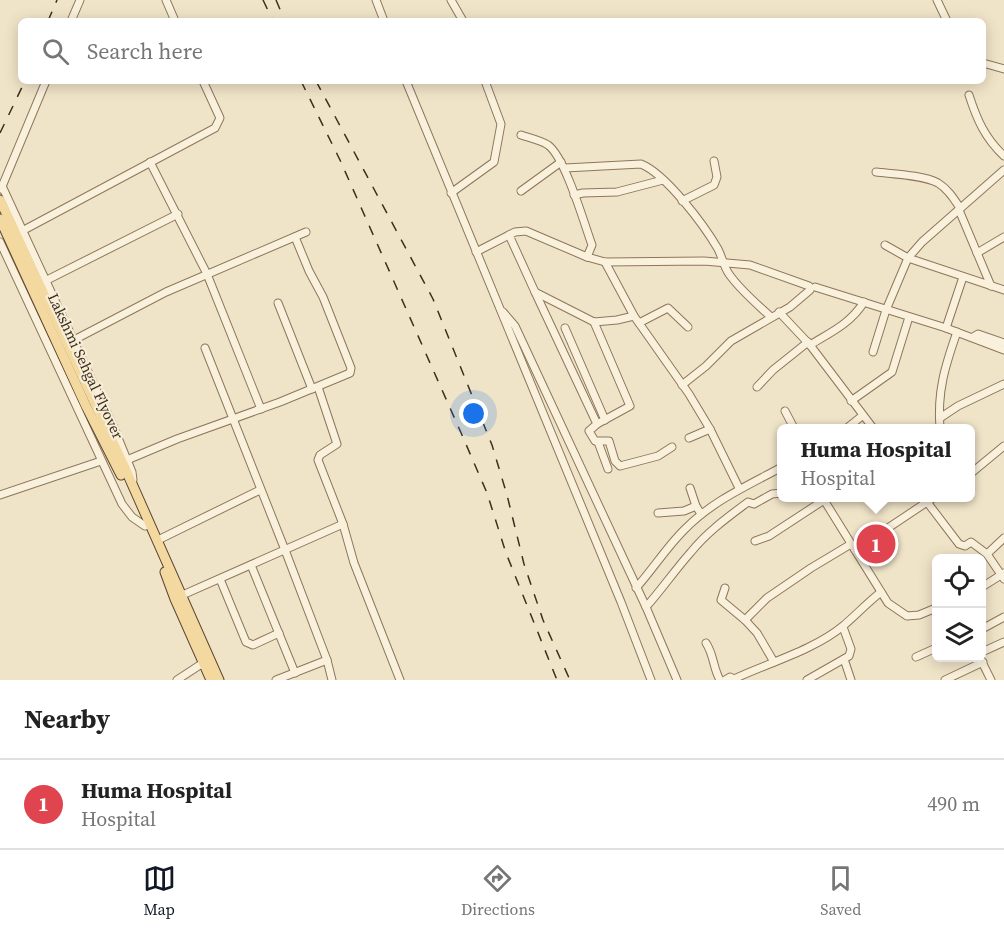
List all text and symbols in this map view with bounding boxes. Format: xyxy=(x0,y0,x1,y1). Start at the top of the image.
search box xyxy=(18,18,986,84)
icon: search xyxy=(39,35,72,68)
text: Search here xyxy=(87,36,203,66)
street label: Lakshmi Sehgal Flyover xyxy=(43,290,129,443)
your location xyxy=(459,399,488,428)
popup xyxy=(777,424,975,502)
text: Huma Hospital xyxy=(800,434,952,464)
text: Hospital xyxy=(800,464,876,492)
pin: 1 xyxy=(856,522,896,566)
map controls xyxy=(932,554,986,662)
button: locate xyxy=(932,554,986,608)
button: layers xyxy=(932,608,986,662)
text: Nearby xyxy=(24,701,110,737)
text: Huma Hospital xyxy=(81,775,232,805)
text: 1 xyxy=(38,790,49,818)
text: 490 m xyxy=(927,790,980,818)
text: Hospital xyxy=(81,805,156,833)
tab: Map xyxy=(143,862,176,920)
tab: Directions xyxy=(461,862,535,920)
tab: Saved xyxy=(820,862,861,920)

